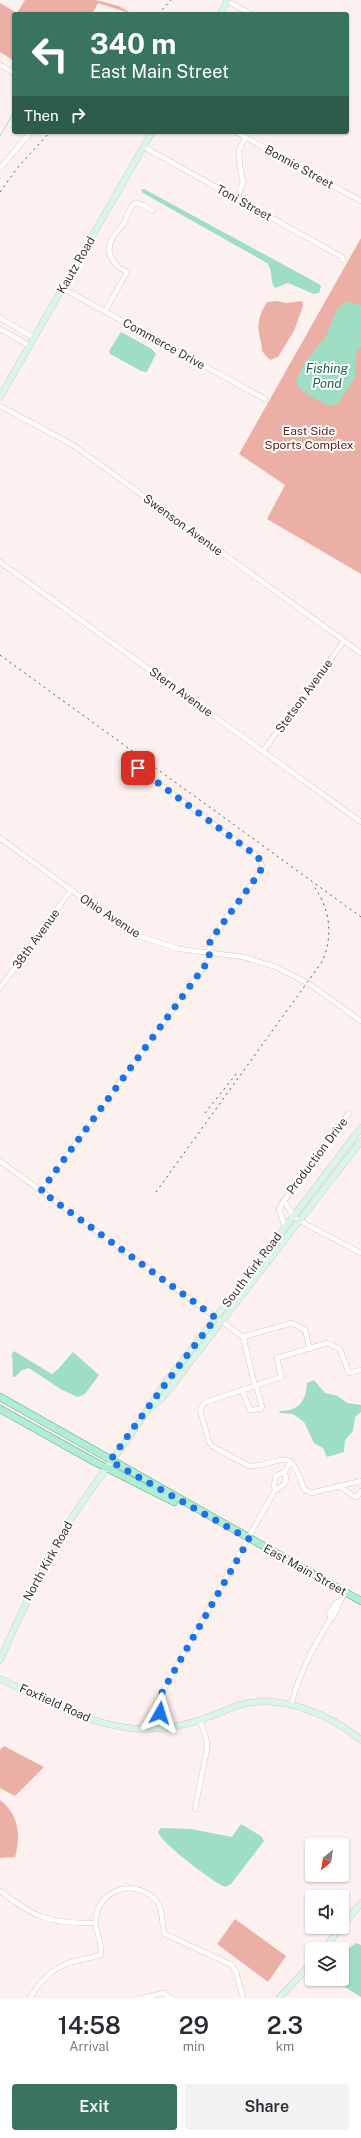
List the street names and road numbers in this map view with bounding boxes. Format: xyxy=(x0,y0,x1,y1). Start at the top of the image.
street label: Bonnie Street xyxy=(262,142,336,192)
street label: Toni Street xyxy=(214,182,274,224)
street label: Kautz Road xyxy=(54,234,98,296)
street label: Commerce Drive xyxy=(120,316,208,373)
street label: Swenson Avenue xyxy=(140,491,226,559)
street label: Stetson Avenue xyxy=(273,656,335,735)
street label: Stern Avenue xyxy=(147,664,216,720)
street label: Ohio Avenue xyxy=(77,891,143,941)
street label: 38th Avenue xyxy=(9,906,63,972)
street label: Production Drive xyxy=(284,1115,351,1197)
street label: South Kirk Road xyxy=(219,1230,285,1310)
street label: North Kirk Road xyxy=(20,1519,76,1603)
street label: East Main Street xyxy=(261,1541,349,1599)
street label: Foxfield Road xyxy=(17,1681,93,1725)

